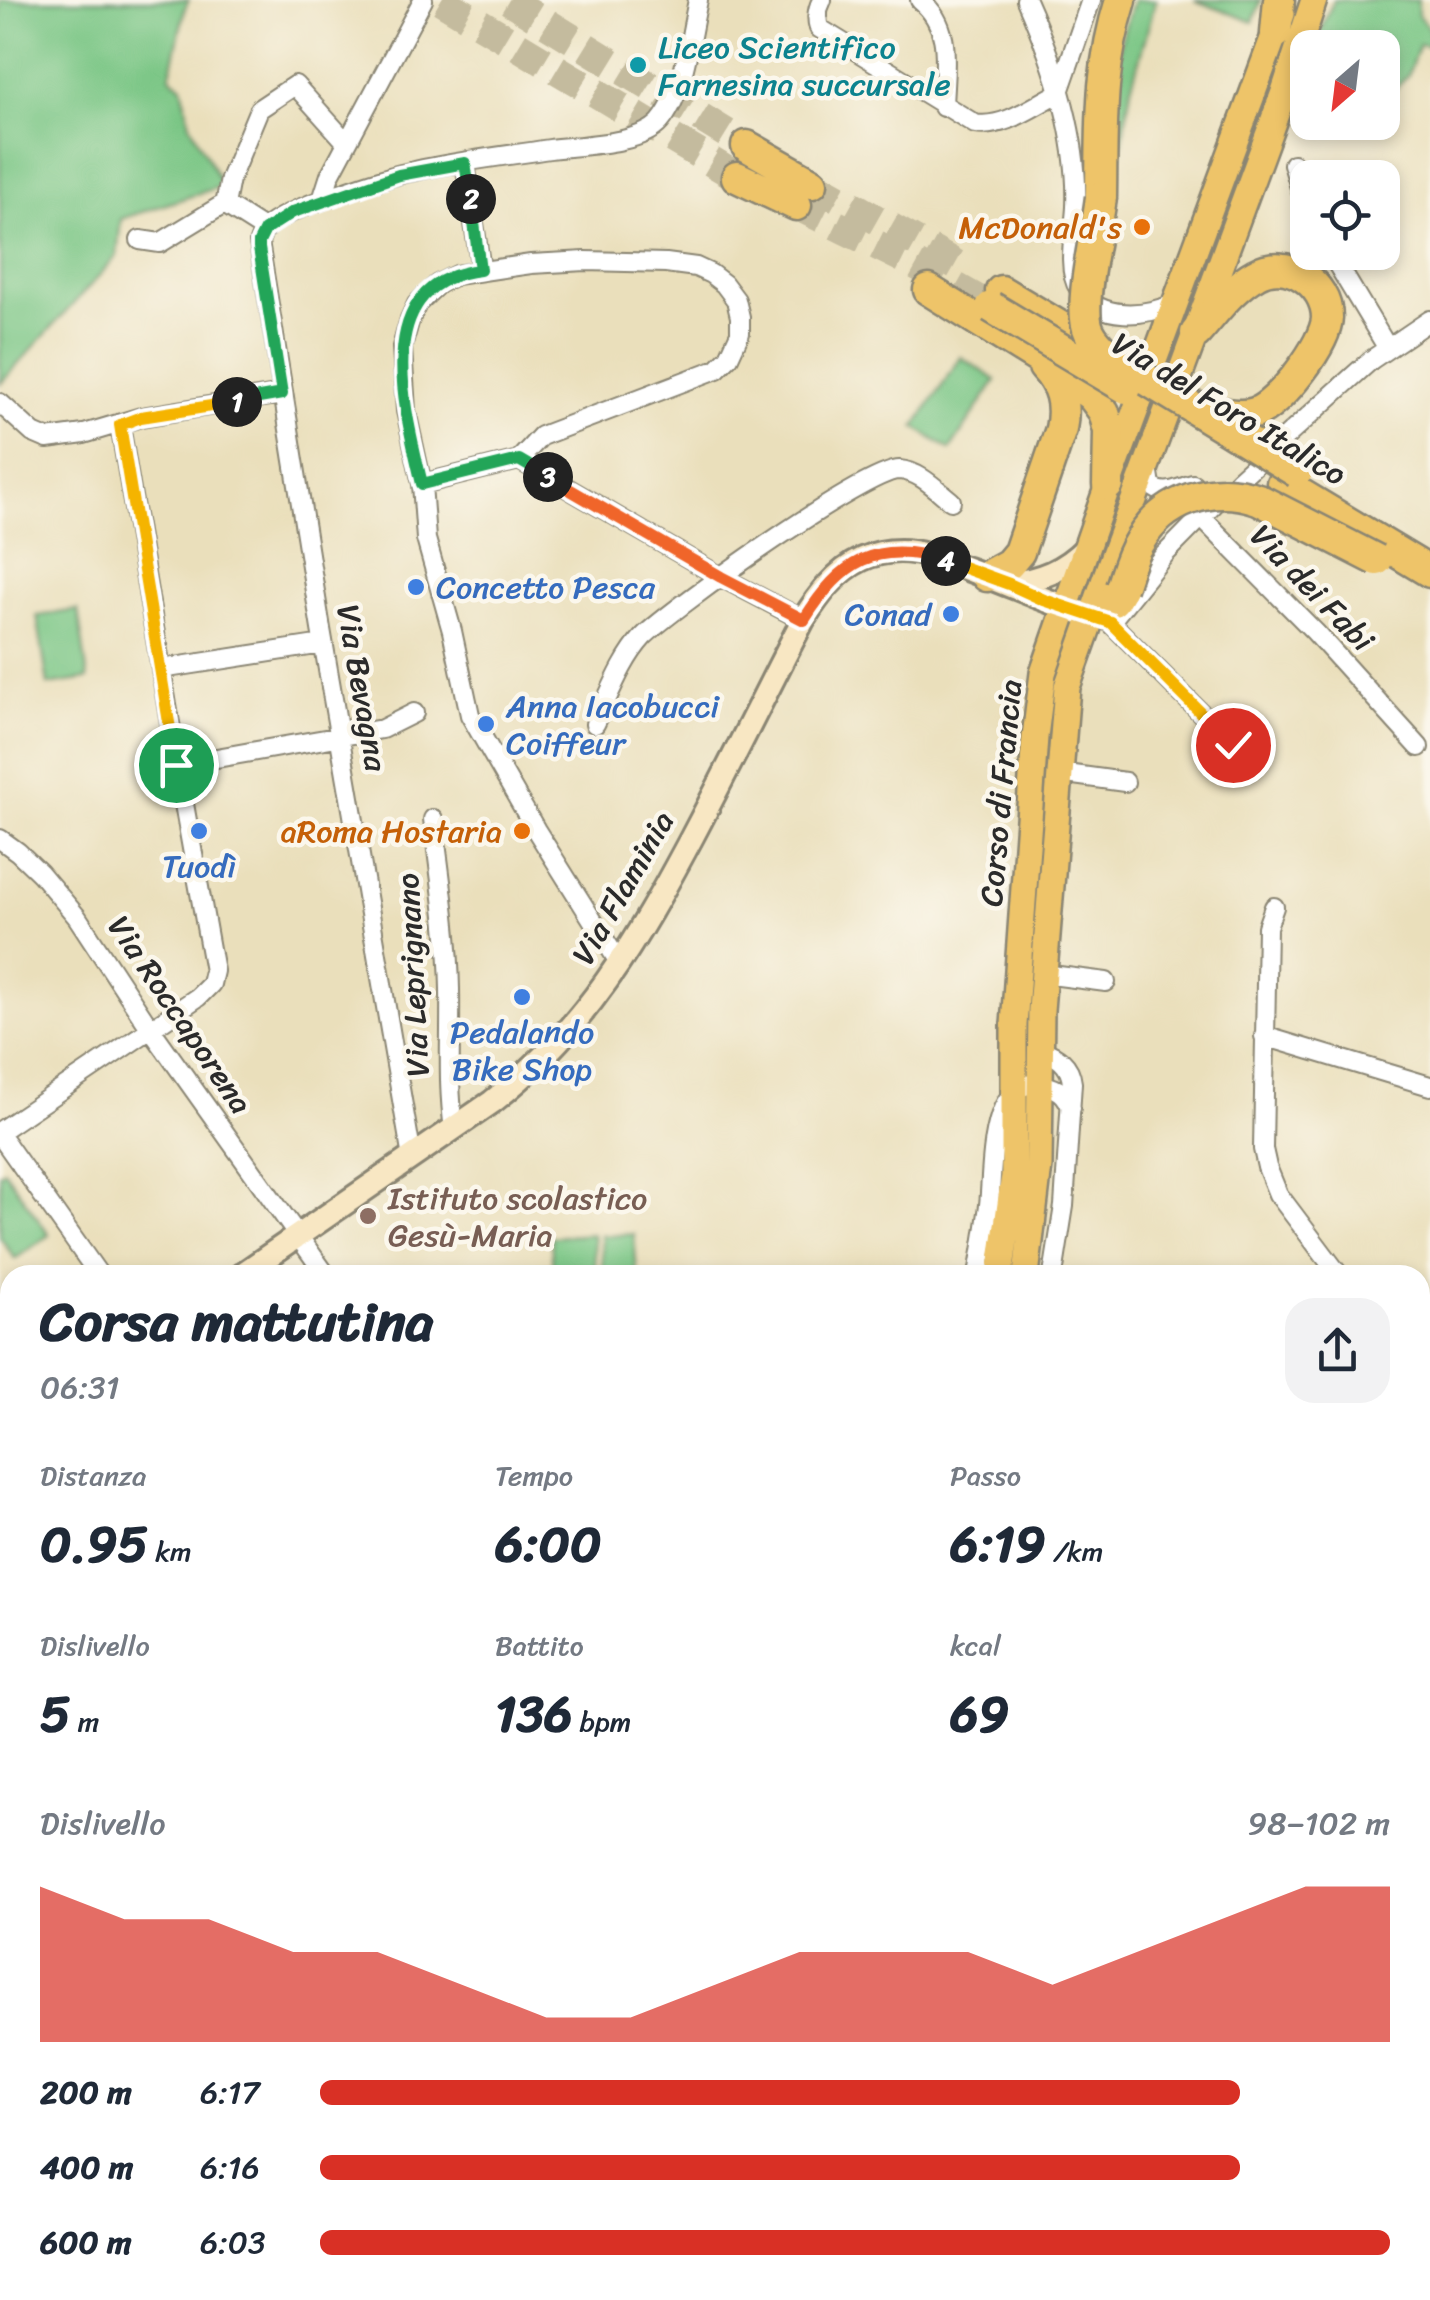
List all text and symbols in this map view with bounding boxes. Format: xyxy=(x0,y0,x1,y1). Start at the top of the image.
place label: Liceo Scientifico Farnesina succursale xyxy=(658,19,951,113)
north arrow xyxy=(1290,30,1400,140)
map controls xyxy=(1290,30,1400,270)
marker: Liceo Scientifico Farnesina succursale xyxy=(627,54,649,76)
button: locate xyxy=(1290,160,1400,270)
pin: 2 xyxy=(446,174,496,224)
text: 2 xyxy=(463,174,479,223)
place label: McDonald's xyxy=(959,199,1122,256)
marker: McDonald's xyxy=(1131,216,1153,238)
street label: Via del Foro Italico xyxy=(1100,316,1358,502)
pin: 1 xyxy=(212,377,262,427)
text: 1 xyxy=(231,377,243,426)
pin: 3 xyxy=(523,452,573,502)
text: 3 xyxy=(540,452,556,501)
street label: Via dei Fabi xyxy=(1236,510,1389,667)
pin: 4 xyxy=(921,536,971,586)
text: 4 xyxy=(937,536,955,585)
place label: Concetto Pesca xyxy=(436,559,656,616)
marker: Concetto Pesca xyxy=(405,576,427,598)
place label: Conad xyxy=(845,586,933,643)
street label: Via Bevagna xyxy=(319,600,405,777)
marker: Conad xyxy=(940,603,962,625)
street label: Corso di Francia xyxy=(963,677,1039,909)
place label: Anna Iacobucci Coiffeur xyxy=(505,678,720,772)
pin xyxy=(1191,703,1276,788)
marker: Anna Iacobucci Coiffeur xyxy=(475,713,497,735)
icon: check xyxy=(1206,718,1261,773)
pin xyxy=(134,723,219,808)
icon: arrive xyxy=(149,738,204,793)
street label: Via Flaminia xyxy=(556,800,690,976)
place label: aRoma Hostaria xyxy=(281,803,502,860)
marker: Tuodì xyxy=(188,820,210,842)
marker: aRoma Hostaria xyxy=(511,820,533,842)
place label: Tuodì xyxy=(162,838,236,895)
street label: Via Leprignano xyxy=(379,872,447,1078)
street label: Via Roccaporena xyxy=(92,904,268,1126)
marker: Pedalando Bike Shop xyxy=(511,986,533,1008)
place label: Pedalando Bike Shop xyxy=(450,1004,594,1098)
place label: Istituto scolastico Gesù-Maria xyxy=(387,1170,647,1264)
marker: Istituto scolastico Gesù-Maria xyxy=(357,1205,379,1227)
text: Corsa mattutina xyxy=(40,1273,433,1370)
button: share xyxy=(1285,1298,1390,1403)
text: 06:31 xyxy=(40,1359,119,1416)
text: Distanza xyxy=(40,1451,146,1500)
text: Tempo xyxy=(495,1451,573,1500)
text: Passo xyxy=(950,1451,1021,1500)
text: 0.95 xyxy=(40,1500,148,1589)
text: 6:00 xyxy=(495,1500,602,1589)
text: 6:19 xyxy=(950,1500,1046,1589)
text: km xyxy=(148,1527,192,1576)
text: /km xyxy=(1046,1527,1103,1576)
text: Dislivello xyxy=(40,1621,150,1670)
text: Battito xyxy=(495,1621,584,1670)
text: kcal xyxy=(950,1621,1001,1670)
text: 5 xyxy=(40,1670,71,1759)
text: 136 xyxy=(495,1670,572,1759)
text: 69 xyxy=(950,1670,1009,1759)
text: m xyxy=(71,1697,99,1746)
text: bpm xyxy=(572,1697,631,1746)
text: Dislivello xyxy=(40,1795,165,1852)
text: 98–102 m xyxy=(1248,1795,1390,1852)
text: 200 m xyxy=(40,2064,132,2121)
text: 6:17 xyxy=(200,2064,260,2121)
text: 400 m xyxy=(40,2139,133,2196)
text: 6:16 xyxy=(200,2139,260,2196)
text: 600 m xyxy=(40,2214,132,2271)
text: 6:03 xyxy=(200,2214,266,2271)

